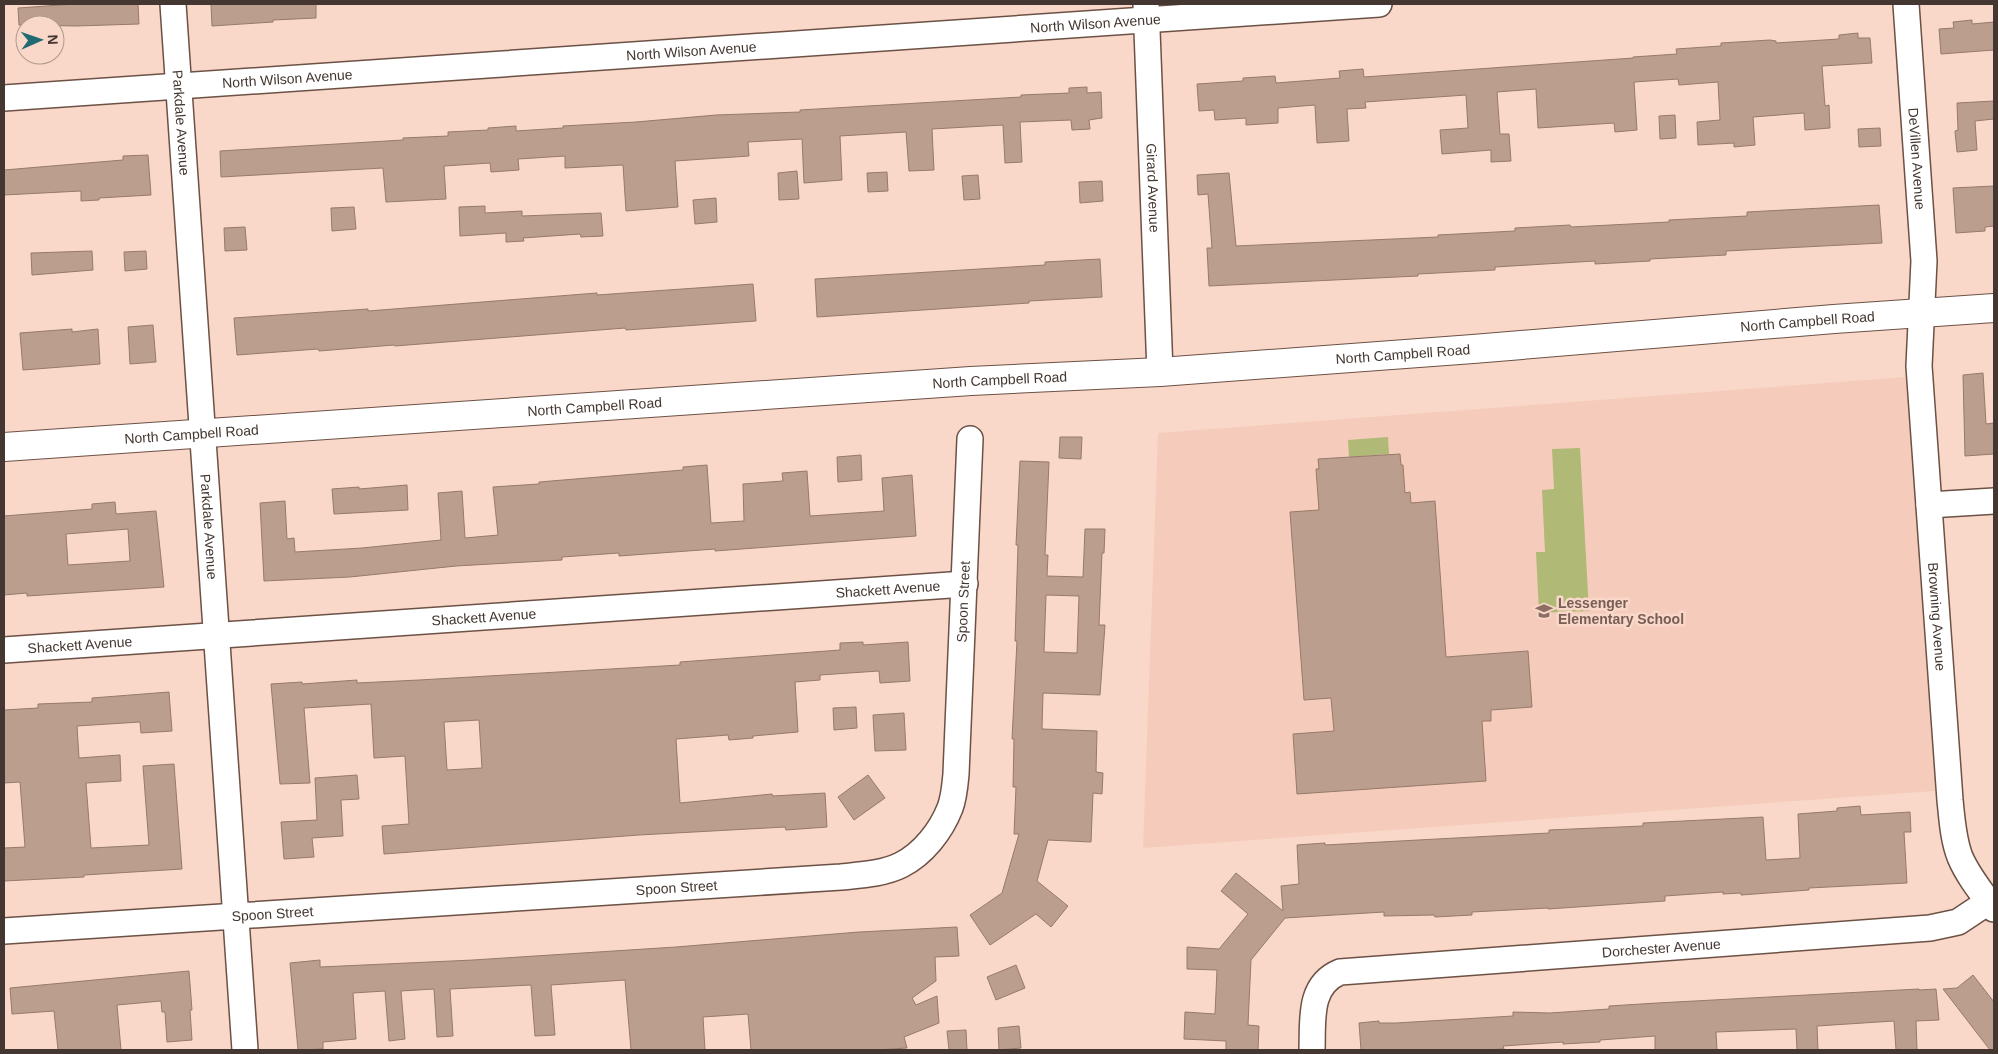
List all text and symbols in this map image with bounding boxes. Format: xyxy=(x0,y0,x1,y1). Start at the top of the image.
street label: North Wilson Avenue xyxy=(1030,11,1161,36)
north arrow xyxy=(15,15,65,65)
text: N xyxy=(45,34,61,45)
street label: North Wilson Avenue xyxy=(626,39,757,63)
street label: North Wilson Avenue xyxy=(222,66,353,91)
street label: Parkdale Avenue xyxy=(170,69,193,176)
street label: DeVillen Avenue xyxy=(1905,107,1928,210)
street label: Girard Avenue xyxy=(1143,143,1163,233)
street label: North Campbell Road xyxy=(1740,308,1875,335)
street label: North Campbell Road xyxy=(1335,341,1471,367)
street label: North Campbell Road xyxy=(932,368,1067,392)
street label: North Campbell Road xyxy=(527,394,662,419)
street label: North Campbell Road xyxy=(124,422,259,447)
street label: Parkdale Avenue xyxy=(197,473,221,580)
street label: Spoon Street xyxy=(953,560,973,643)
street label: Browning Avenue xyxy=(1925,562,1949,672)
street label: Shackett Avenue xyxy=(835,578,941,601)
place label: Lessenger Elementary School xyxy=(1558,595,1684,627)
school or university icon: Lessenger Elementary School xyxy=(1534,601,1554,621)
street label: Shackett Avenue xyxy=(431,605,537,629)
street label: Shackett Avenue xyxy=(27,633,133,656)
street label: Spoon Street xyxy=(635,877,718,898)
street label: Spoon Street xyxy=(231,903,314,924)
street label: Dorchester Avenue xyxy=(1601,936,1721,960)

